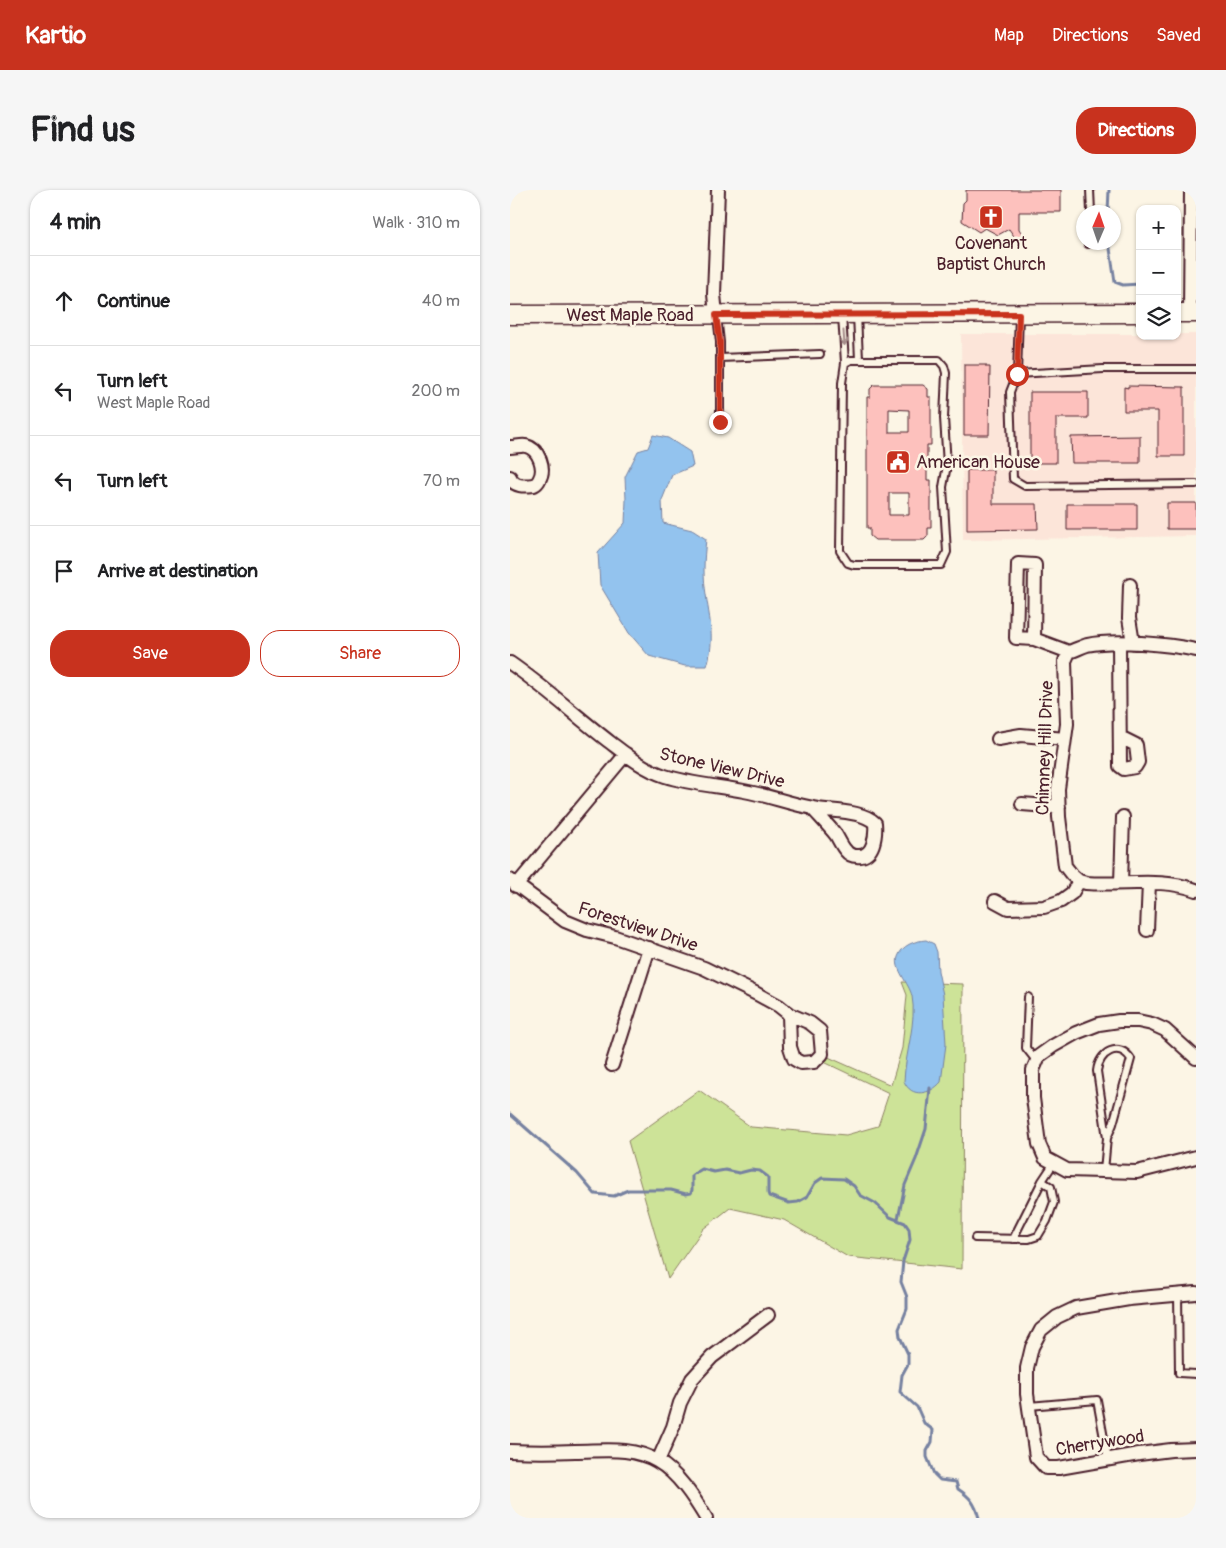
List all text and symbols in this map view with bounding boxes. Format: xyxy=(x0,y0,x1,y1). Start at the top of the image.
text: Kartio xyxy=(25,21,86,50)
text: Map xyxy=(994,24,1024,47)
text: Directions xyxy=(1052,24,1128,47)
text: Saved xyxy=(1156,24,1201,47)
button: Directions xyxy=(1076,107,1196,154)
text: Find us xyxy=(30,108,135,152)
church icon: Covenant Baptist Church xyxy=(978,204,1004,230)
north arrow xyxy=(1076,205,1121,250)
map controls xyxy=(1136,205,1181,340)
button: + xyxy=(1136,205,1181,250)
text: 4 min xyxy=(50,209,101,236)
text: Walk · 310 m xyxy=(373,213,460,233)
place label: Covenant Baptist Church xyxy=(936,232,1046,276)
button: − xyxy=(1136,250,1181,295)
icon: ahead xyxy=(50,287,78,315)
text: Continue xyxy=(97,289,170,313)
text: 40 m xyxy=(422,291,460,311)
button: layers xyxy=(1136,295,1181,340)
street label: West Maple Road xyxy=(566,304,694,327)
one-way arrow xyxy=(839,330,848,346)
route start xyxy=(1006,363,1029,386)
text: Turn left xyxy=(97,369,167,393)
icon: left xyxy=(50,377,78,405)
text: 200 m xyxy=(412,381,460,401)
text: West Maple Road xyxy=(97,393,210,413)
route end xyxy=(709,411,732,434)
public building icon: American House xyxy=(885,449,911,475)
place label: American House xyxy=(916,451,1040,474)
icon: left xyxy=(50,467,78,495)
text: Turn left xyxy=(97,469,167,493)
text: 70 m xyxy=(423,471,460,491)
icon: arrive xyxy=(50,557,78,585)
text: Arrive at destination xyxy=(97,559,258,583)
button: Save xyxy=(50,630,250,677)
button: Share xyxy=(260,630,460,677)
street label: Chimney Hill Drive xyxy=(1031,680,1059,816)
street label: Stone View Drive xyxy=(657,742,787,794)
street label: Forestview Drive xyxy=(575,897,701,957)
street label: Cherrywood xyxy=(1054,1425,1146,1461)

